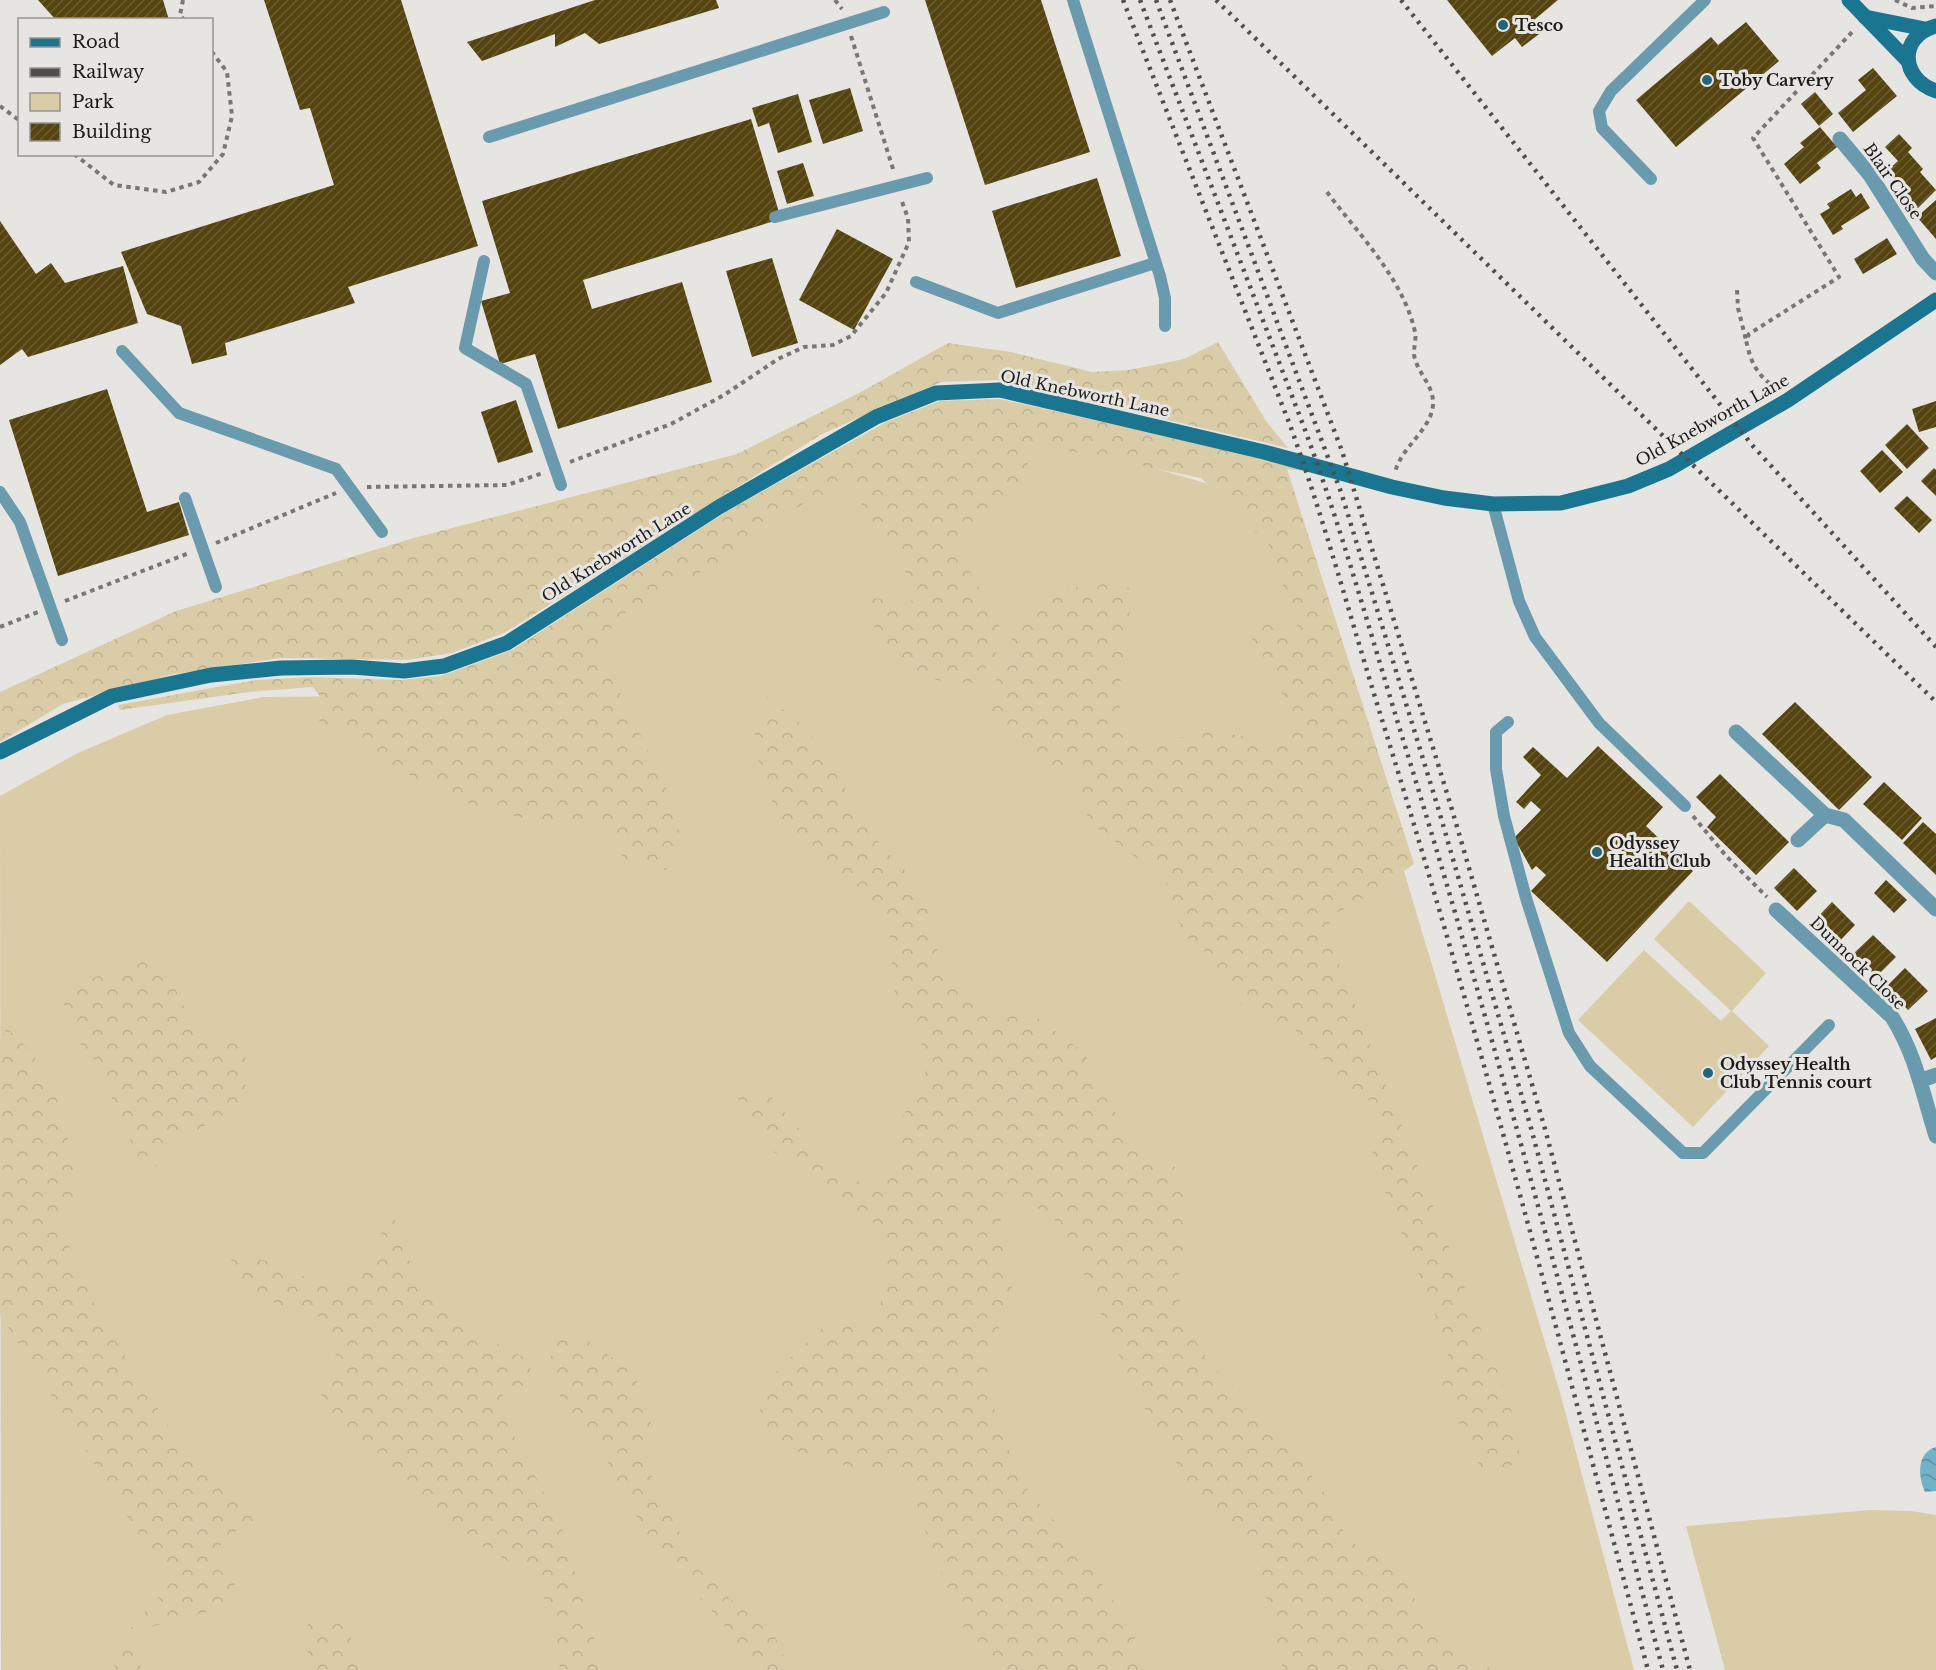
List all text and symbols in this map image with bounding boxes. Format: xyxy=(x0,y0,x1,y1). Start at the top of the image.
place label: Tesco xyxy=(1515,15,1563,35)
legend xyxy=(18,18,213,156)
marker: Tesco xyxy=(1496,18,1510,32)
text: Road xyxy=(72,31,120,53)
text: Railway xyxy=(72,61,145,83)
place label: Toby Carvery xyxy=(1719,70,1834,90)
marker: Toby Carvery xyxy=(1700,73,1714,87)
text: Park xyxy=(72,91,114,113)
text: Building xyxy=(72,121,151,143)
street label: Blair Close xyxy=(1859,139,1927,223)
street label: Old Knebworth Lane xyxy=(999,365,1171,421)
street label: Old Knebworth Lane xyxy=(1632,370,1792,470)
street label: Old Knebworth Lane xyxy=(538,498,694,606)
place label: Odyssey Health Club xyxy=(1609,833,1711,871)
marker: Odyssey Health Club xyxy=(1590,845,1604,859)
street label: Dunnock Close xyxy=(1806,912,1910,1014)
place label: Odyssey Health Club Tennis court xyxy=(1720,1054,1873,1092)
marker: Odyssey Health Club Tennis court xyxy=(1701,1066,1715,1080)

